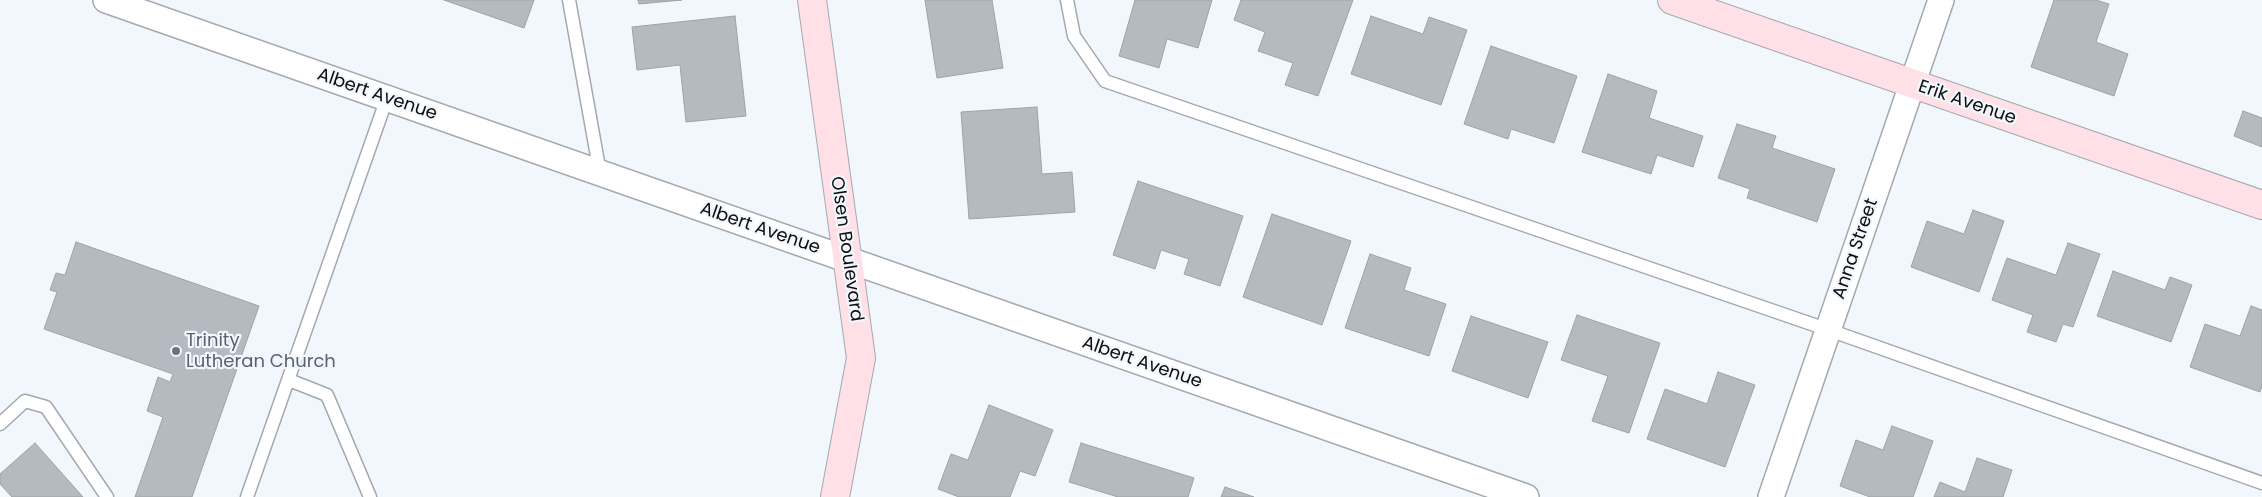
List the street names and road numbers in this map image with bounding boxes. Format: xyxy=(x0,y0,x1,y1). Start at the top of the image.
street label: Albert Avenue xyxy=(314,64,440,126)
street label: Erik Avenue xyxy=(1915,76,2019,130)
street label: Olsen Boulevard xyxy=(825,175,867,323)
street label: Anna Street xyxy=(1829,196,1883,302)
street label: Albert Avenue xyxy=(697,198,823,260)
street label: Albert Avenue xyxy=(1079,332,1205,394)

